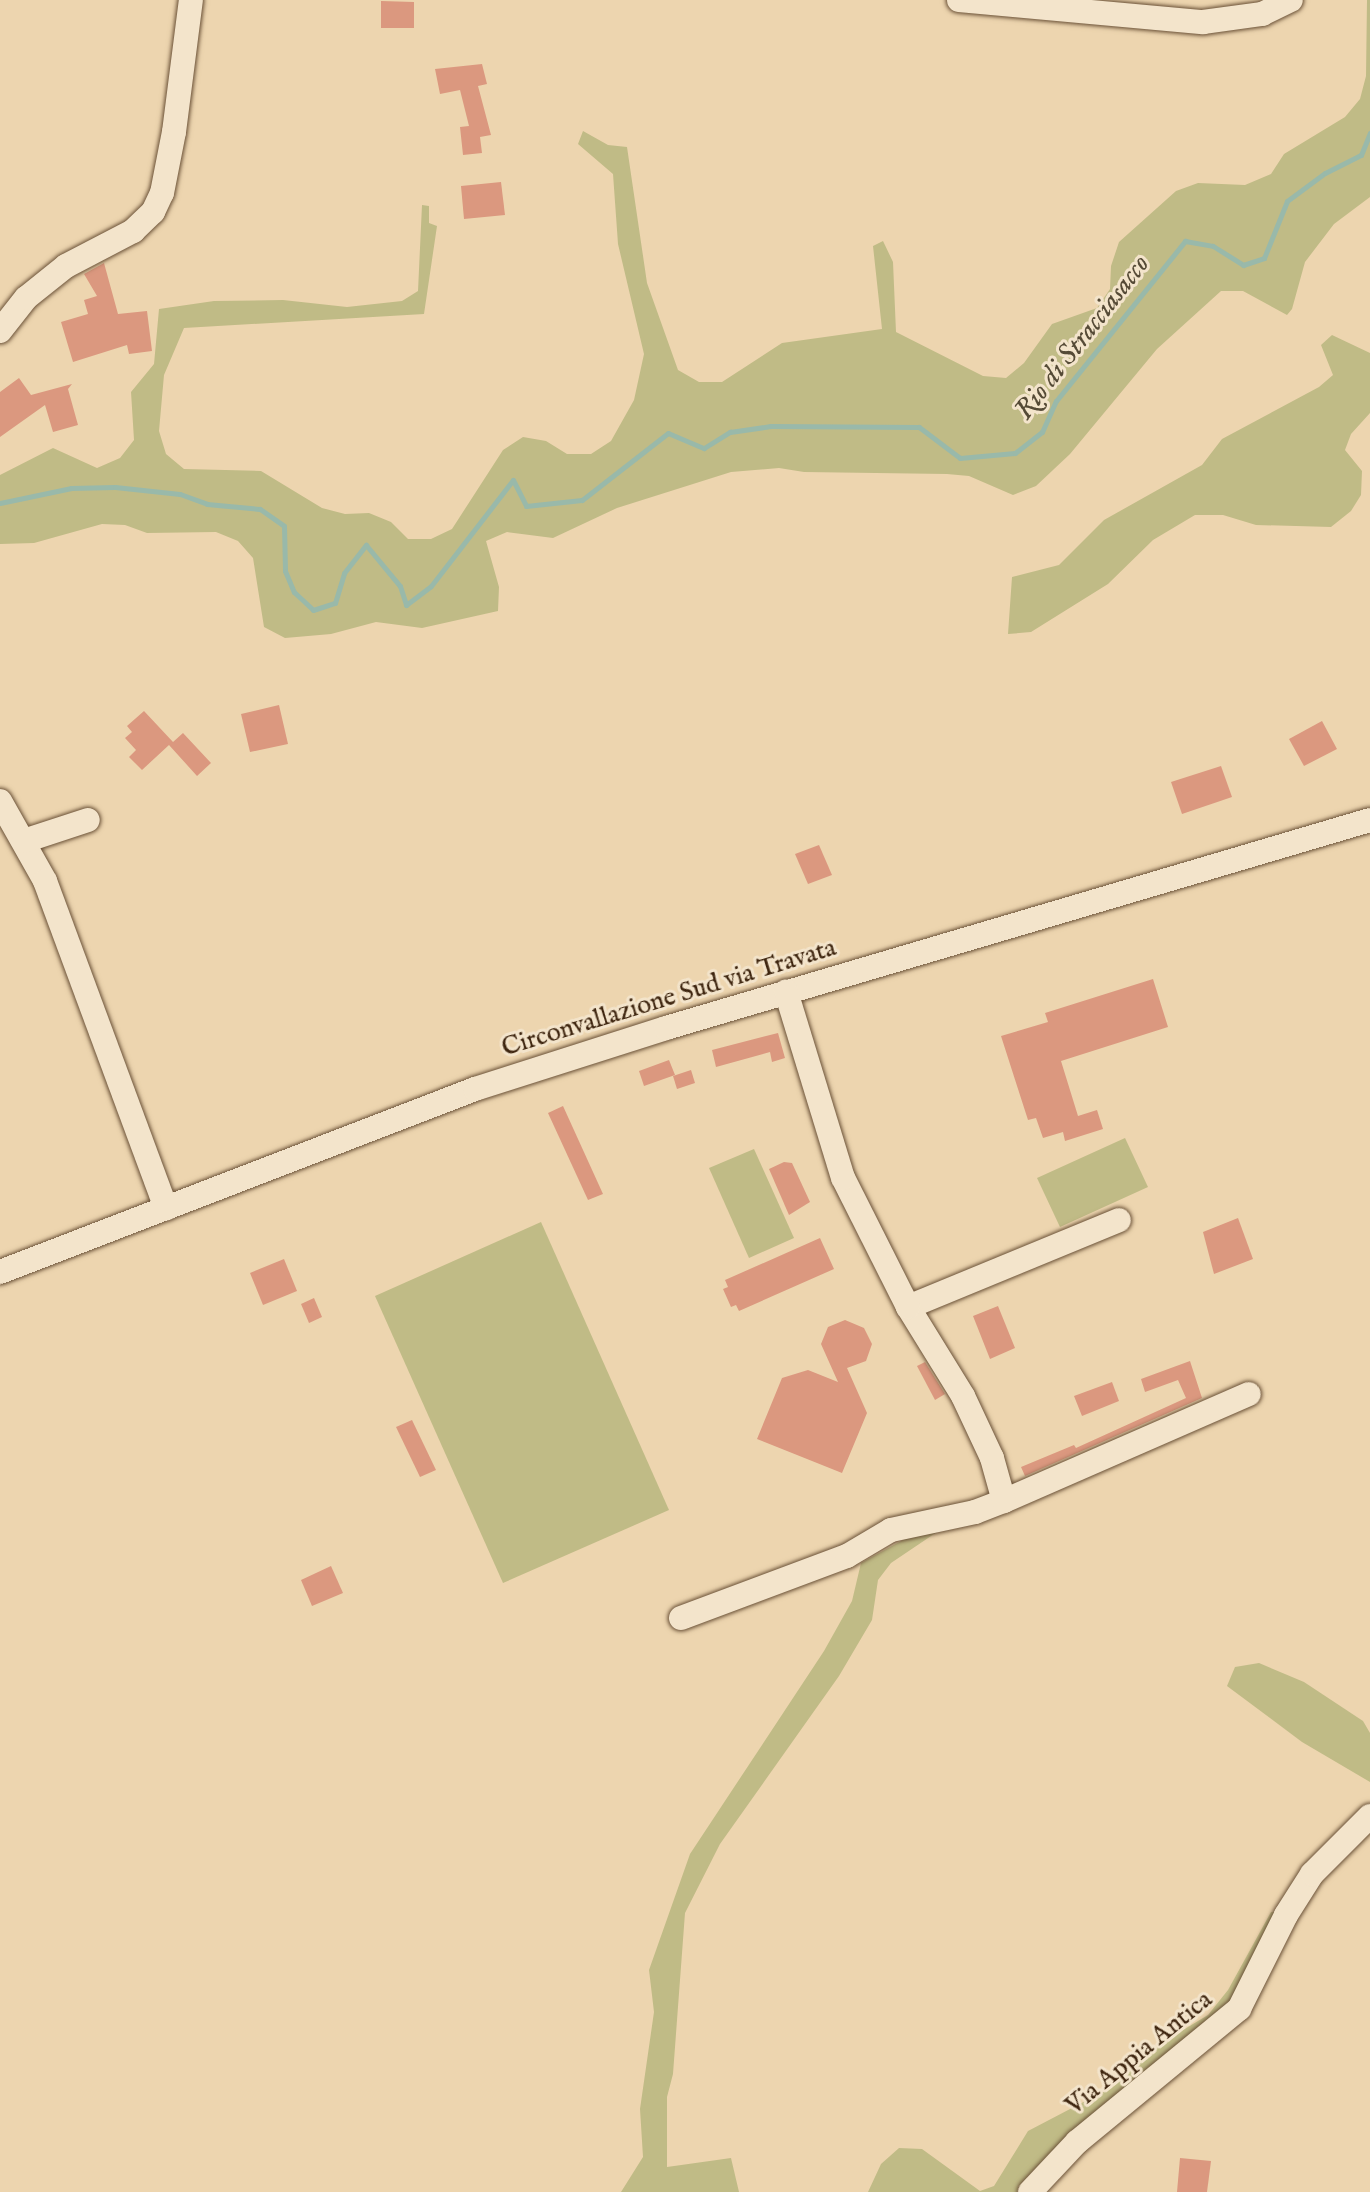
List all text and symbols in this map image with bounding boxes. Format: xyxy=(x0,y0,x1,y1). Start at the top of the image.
water label: Rio di Stracciasacco xyxy=(1008,249,1158,427)
street label: Circonvallazione Sud via Travata xyxy=(498,932,840,1064)
street label: Via Appia Antica xyxy=(1059,1984,1219,2122)

